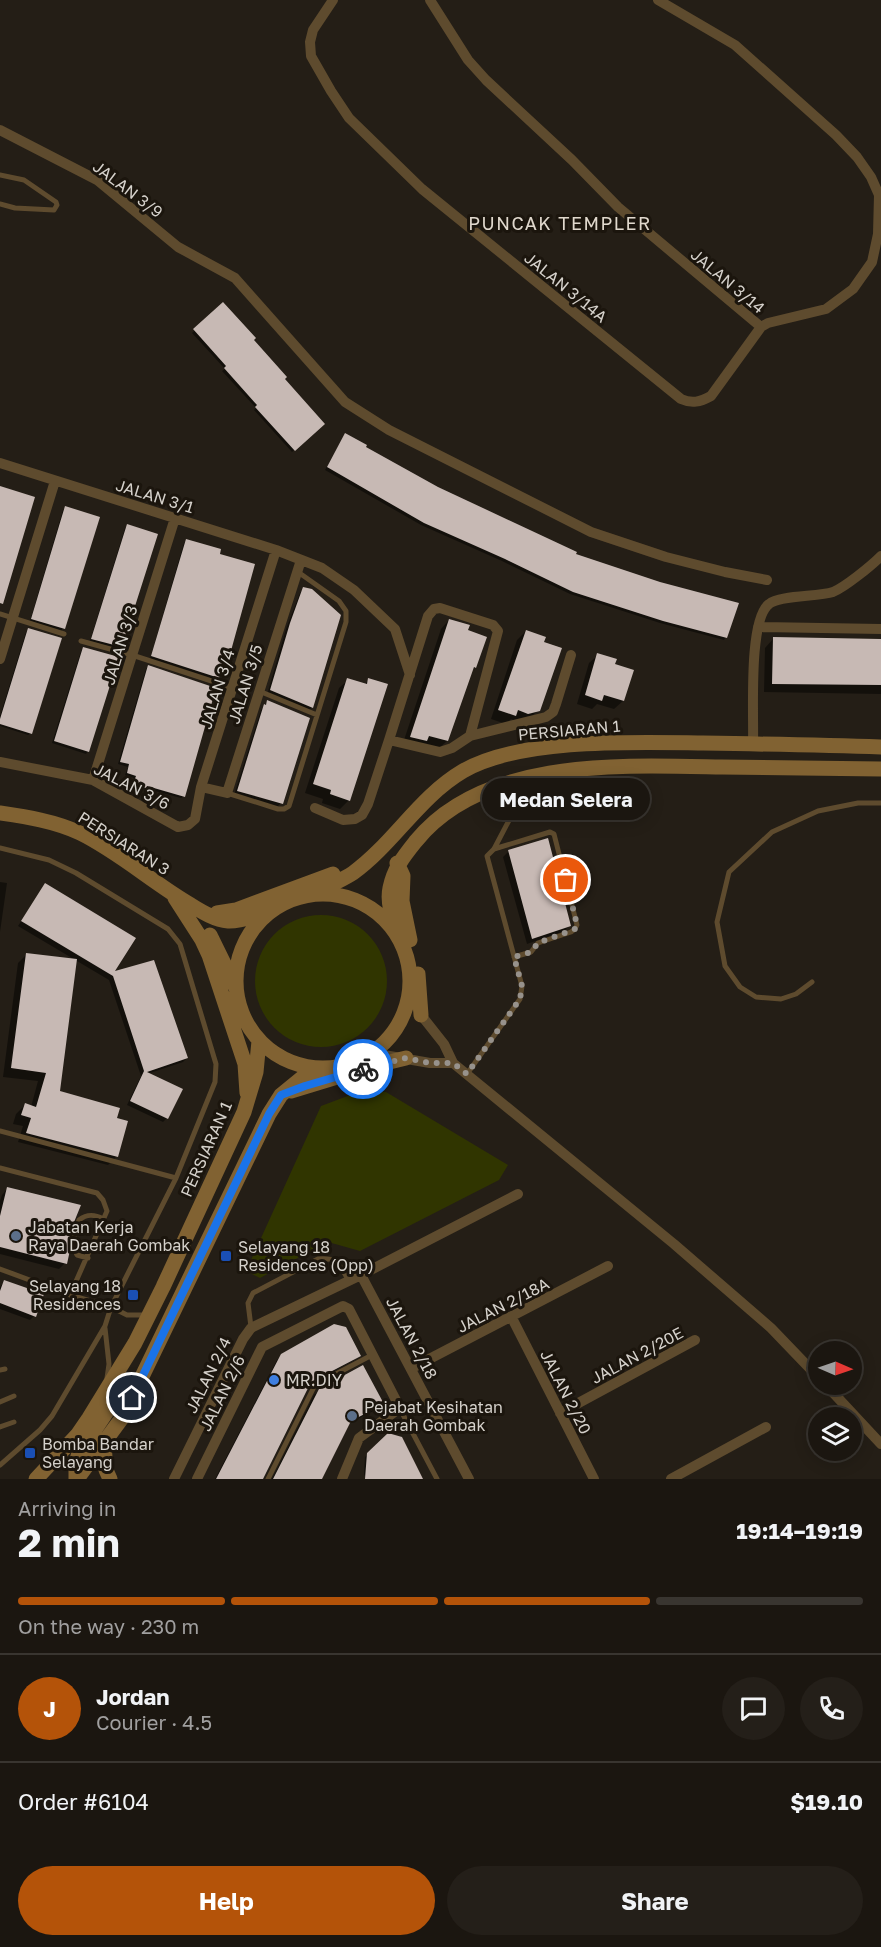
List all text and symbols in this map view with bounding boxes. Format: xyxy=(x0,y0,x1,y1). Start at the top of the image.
street label: JALAN 3/9 xyxy=(89,156,167,222)
district label: PUNCAK TEMPLER xyxy=(468,212,652,234)
street label: JALAN 3/14 xyxy=(687,244,769,318)
street label: JALAN 3/14A xyxy=(521,247,612,327)
street label: JALAN 3/1 xyxy=(114,475,197,517)
street label: JALAN 3/3 xyxy=(98,603,142,687)
street label: JALAN 3/5 xyxy=(223,642,267,726)
street label: JALAN 3/4 xyxy=(195,647,239,731)
street label: PERSIARAN 1 xyxy=(517,716,621,744)
street label: JALAN 3/6 xyxy=(91,758,173,814)
callout: Medan Selera xyxy=(482,778,650,820)
text: Medan Selera xyxy=(499,787,633,811)
street label: PERSIARAN 3 xyxy=(75,807,173,879)
pin xyxy=(540,854,591,905)
icon: bag xyxy=(549,863,582,896)
courier xyxy=(333,1039,393,1099)
icon: bike xyxy=(347,1053,380,1086)
street label: PERSIARAN 1 xyxy=(176,1098,236,1200)
place label: Jabatan Kerja Raya Daerah Gombak xyxy=(28,1217,190,1255)
marker: Jabatan Kerja Raya Daerah Gombak xyxy=(9,1229,23,1243)
place label: Selayang 18 Residences (Opp) xyxy=(238,1237,374,1275)
marker: Selayang 18 Residences (Opp) xyxy=(219,1249,233,1263)
street label: JALAN 2/18A xyxy=(454,1273,553,1337)
place label: Selayang 18 Residences xyxy=(29,1276,121,1314)
marker: Selayang 18 Residences xyxy=(126,1288,140,1302)
street label: JALAN 2/18 xyxy=(382,1294,442,1382)
street label: JALAN 2/20E xyxy=(587,1322,687,1388)
street label: JALAN 2/4 xyxy=(181,1334,235,1416)
north arrow xyxy=(808,1341,862,1395)
map controls xyxy=(808,1341,862,1461)
street label: JALAN 2/20 xyxy=(536,1347,596,1437)
street label: JALAN 2/6 xyxy=(195,1352,249,1434)
place label: MR.DIY xyxy=(286,1370,343,1390)
pin xyxy=(106,1372,157,1423)
marker: MR.DIY xyxy=(267,1373,281,1387)
icon: home xyxy=(115,1381,148,1414)
place label: Pejabat Kesihatan Daerah Gombak xyxy=(364,1397,503,1435)
button: layers xyxy=(808,1407,862,1461)
marker: Pejabat Kesihatan Daerah Gombak xyxy=(345,1409,359,1423)
place label: Bomba Bandar Selayang xyxy=(42,1434,154,1472)
marker: Bomba Bandar Selayang xyxy=(23,1446,37,1460)
text: Arriving in xyxy=(18,1496,116,1520)
text: 19:14–19:19 xyxy=(736,1517,863,1544)
text: 2 min xyxy=(18,1519,120,1566)
text: On the way · 230 m xyxy=(18,1614,199,1638)
button: chat xyxy=(722,1677,785,1740)
button: phone xyxy=(800,1677,863,1740)
text: Jordan xyxy=(96,1683,170,1710)
text: J xyxy=(43,1695,56,1722)
text: Courier · 4.5 xyxy=(96,1710,212,1734)
text: Order #6104 xyxy=(18,1788,149,1815)
text: $19.10 xyxy=(790,1788,863,1815)
button: Help xyxy=(18,1866,435,1935)
button: Share xyxy=(447,1866,863,1935)

